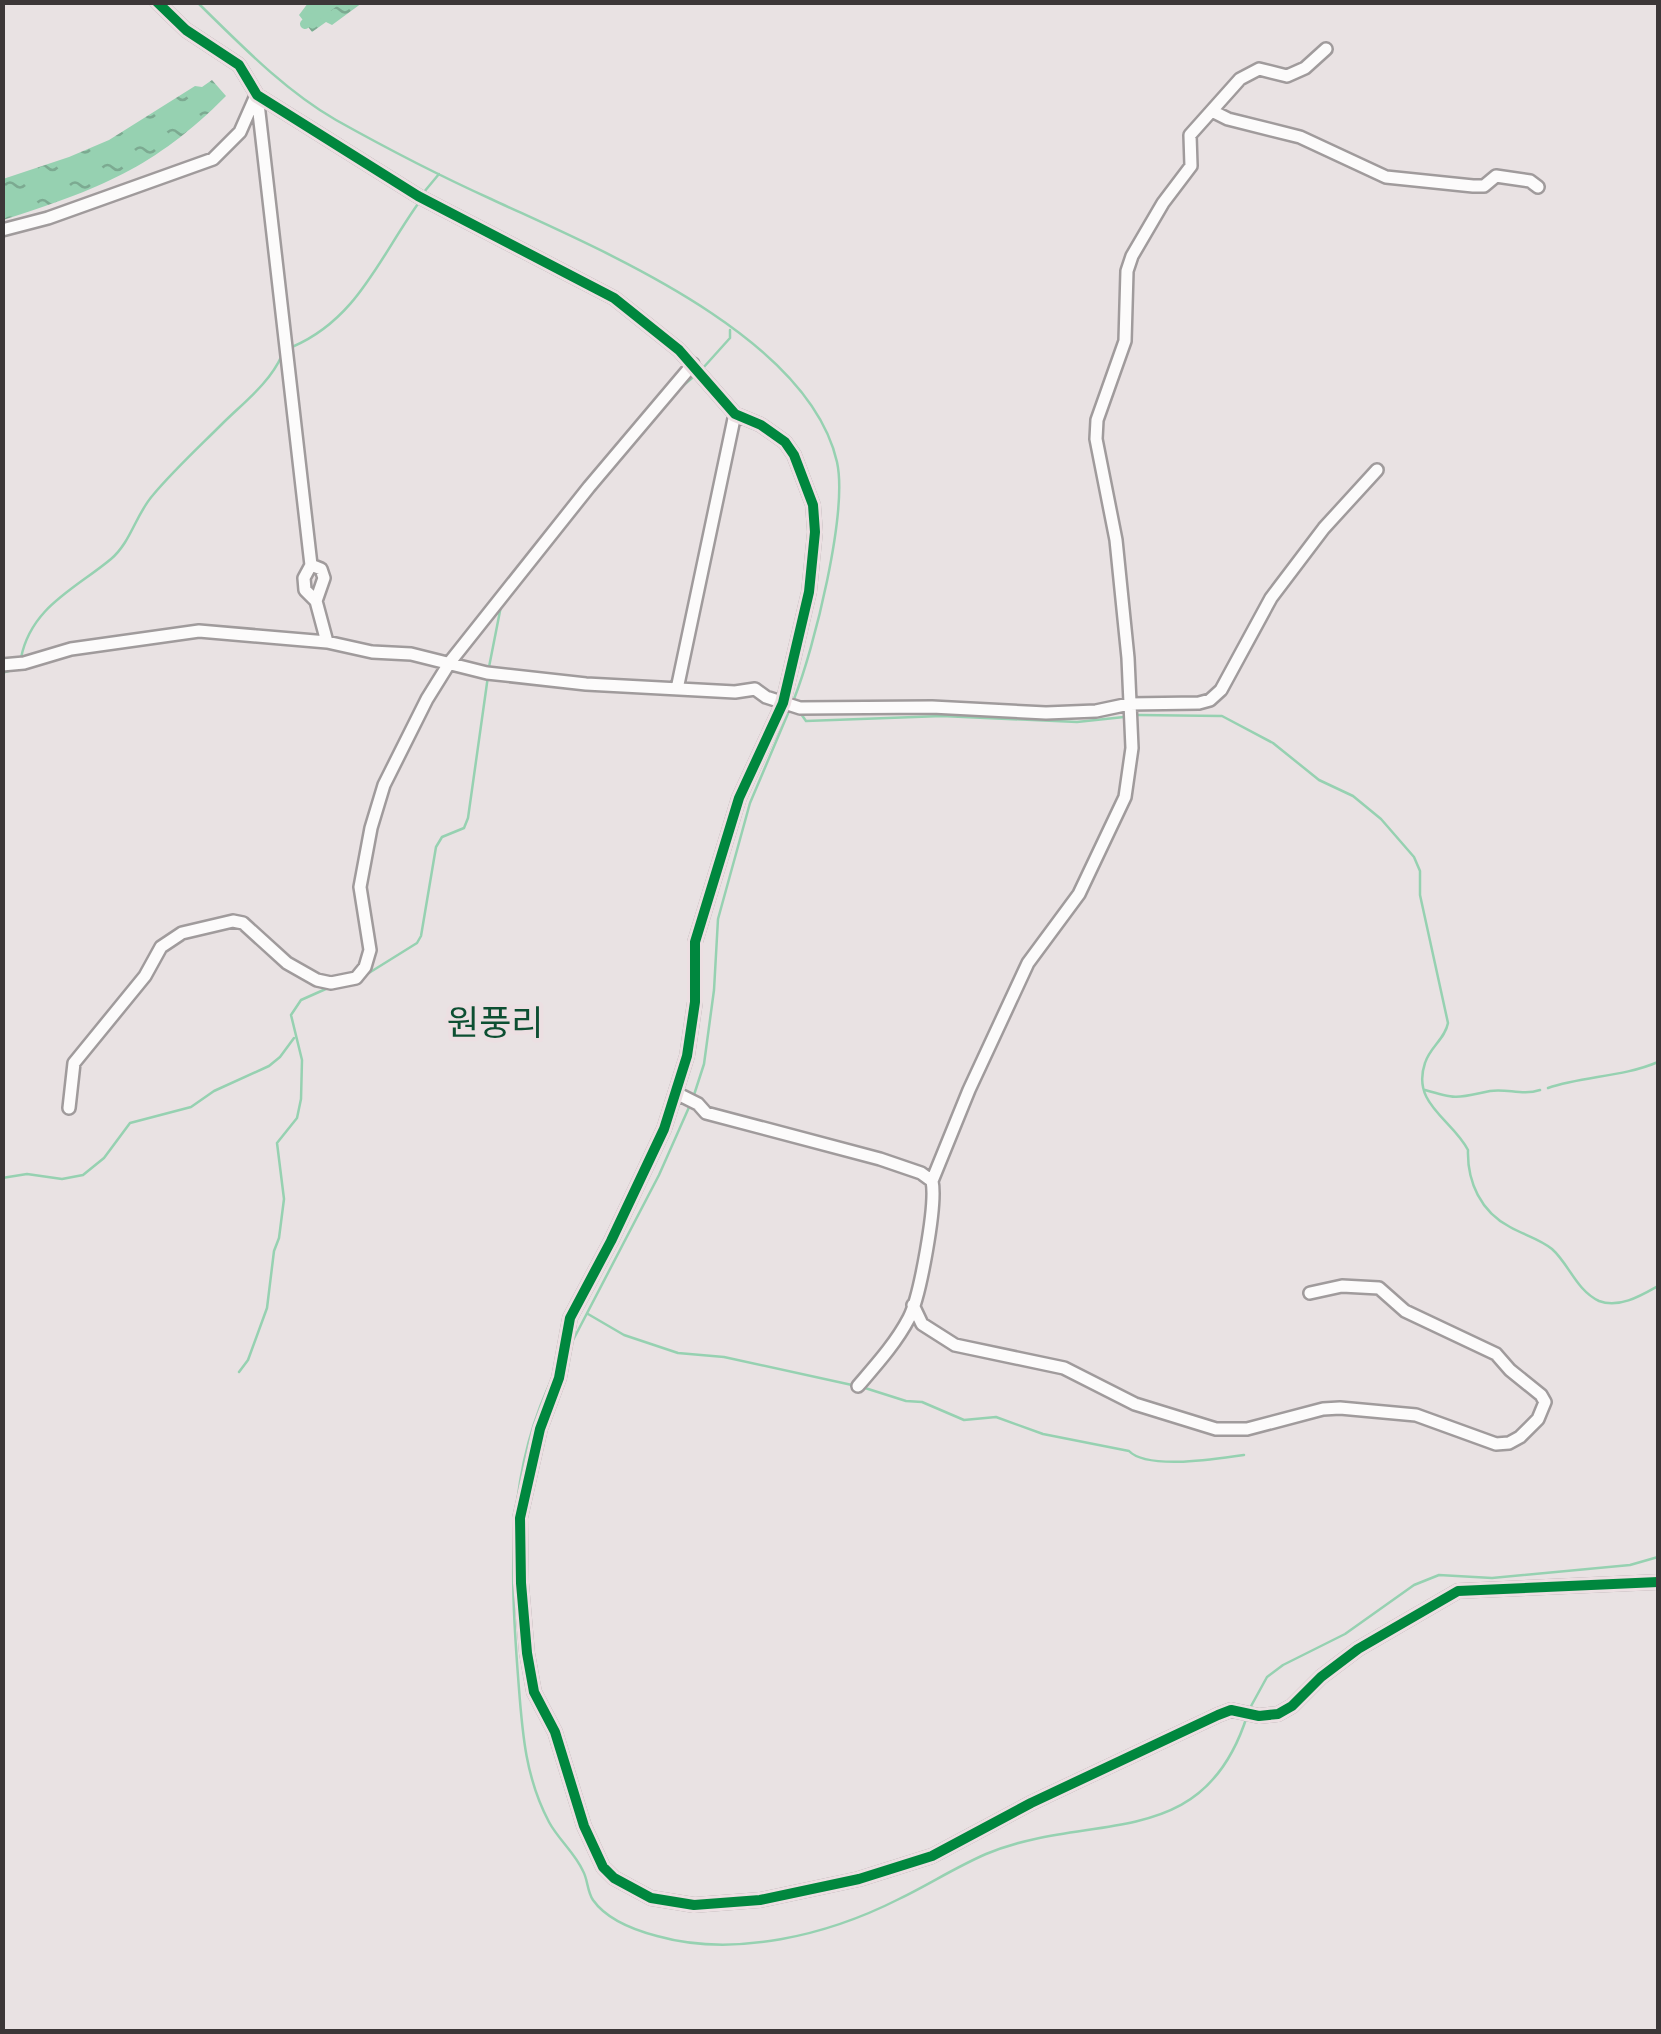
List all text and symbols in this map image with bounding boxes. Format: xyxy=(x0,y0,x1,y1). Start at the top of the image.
district label: 원풍리 xyxy=(447,999,543,1042)

